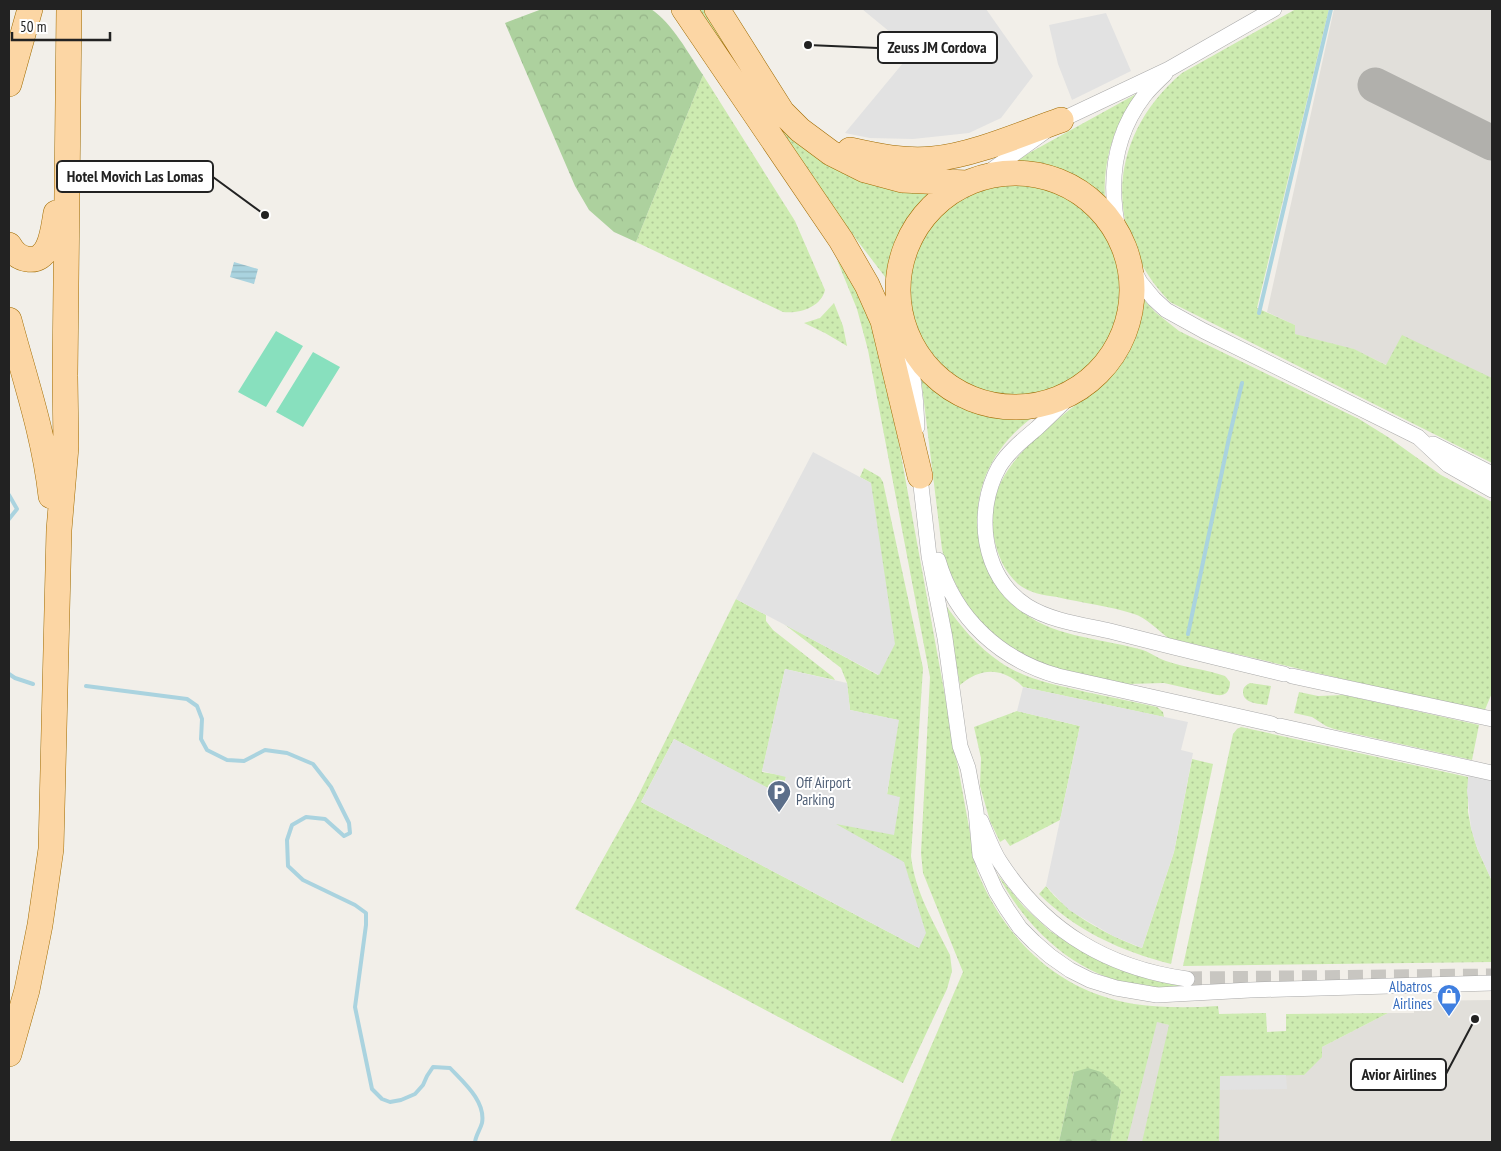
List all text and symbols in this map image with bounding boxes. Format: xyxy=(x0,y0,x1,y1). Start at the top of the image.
scale bar xyxy=(12,10,110,42)
text: 50 m xyxy=(20,17,46,36)
callout: Zeuss JM Cordova xyxy=(878,32,997,63)
text: Zeuss JM Cordova xyxy=(887,37,987,57)
callout: Hotel Movich Las Lomas xyxy=(57,161,213,192)
text: Hotel Movich Las Lomas xyxy=(67,166,204,186)
place label: Off Airport Parking xyxy=(796,773,851,809)
parking icon: Off Airport Parking xyxy=(766,779,792,813)
place label: Albatros Airlines xyxy=(1389,977,1432,1013)
shop icon: Albatros Airlines xyxy=(1436,983,1462,1017)
callout: Avior Airlines xyxy=(1351,1059,1446,1090)
text: Avior Airlines xyxy=(1360,1064,1437,1084)

